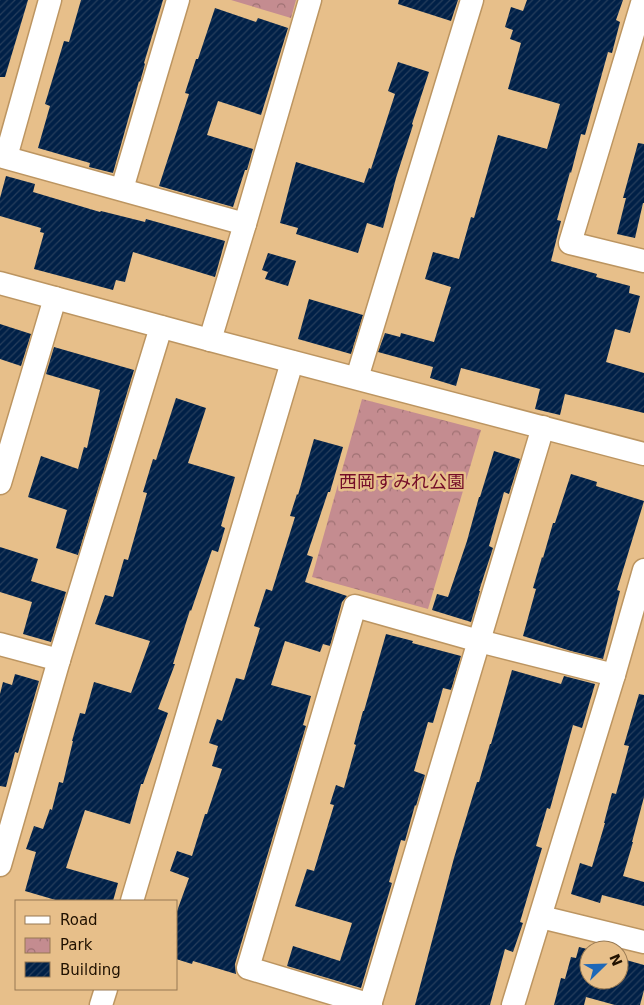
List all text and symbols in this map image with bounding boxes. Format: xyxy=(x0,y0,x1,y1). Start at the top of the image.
park label: 西岡すみれ公園 xyxy=(339,471,465,492)
legend xyxy=(15,900,178,990)
text: Road xyxy=(60,911,98,929)
text: Park xyxy=(60,936,93,954)
north arrow xyxy=(579,940,629,990)
text: N xyxy=(606,951,626,968)
text: Building xyxy=(60,961,121,979)

